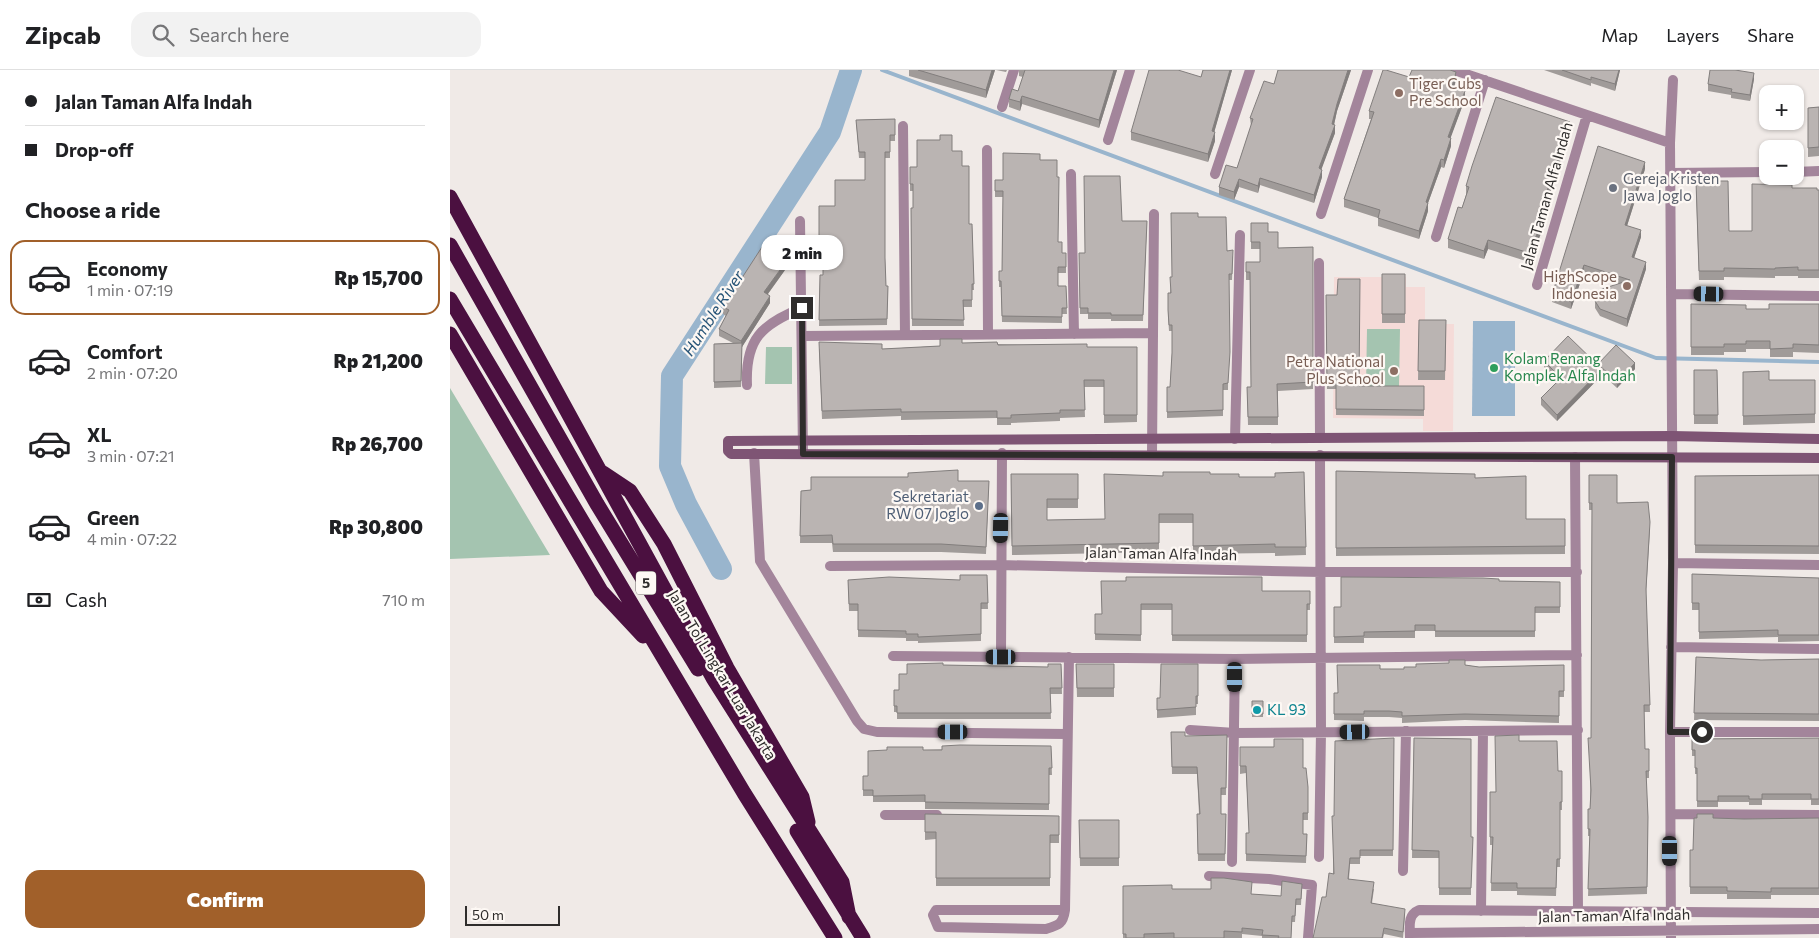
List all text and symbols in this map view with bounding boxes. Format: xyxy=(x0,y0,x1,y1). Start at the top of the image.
search box xyxy=(131,12,481,57)
text: Zipcab xyxy=(25,20,101,49)
icon: search xyxy=(149,21,177,49)
text: Search here xyxy=(189,23,289,46)
text: Map xyxy=(1601,24,1638,46)
text: Layers xyxy=(1666,24,1719,46)
text: Share xyxy=(1747,24,1794,46)
place label: Tiger Cubs Pre School xyxy=(1409,74,1482,109)
map controls xyxy=(1759,85,1804,185)
button: + xyxy=(1759,85,1804,130)
marker: Tiger Cubs Pre School xyxy=(1393,87,1405,99)
text: Jalan Taman Alfa Indah xyxy=(55,90,252,113)
street label: Jalan Taman Alfa Indah xyxy=(1516,120,1576,271)
text: Drop-off xyxy=(55,138,134,161)
button: − xyxy=(1759,140,1804,185)
place label: Gereja Kristen Jawa Joglo xyxy=(1623,169,1719,204)
marker: Gereja Kristen Jawa Joglo xyxy=(1607,182,1619,194)
text: Choose a ride xyxy=(25,196,160,223)
callout: 2 min xyxy=(761,236,843,270)
text: 2 min xyxy=(782,243,822,262)
icon: car xyxy=(27,255,72,300)
text: Economy xyxy=(87,257,168,280)
text: Rp 15,700 xyxy=(334,266,423,289)
water label: Humble River xyxy=(678,266,747,359)
place label: HighScope Indonesia xyxy=(1543,267,1617,302)
text: 1 min · 07:19 xyxy=(87,280,173,299)
marker: HighScope Indonesia xyxy=(1621,280,1633,292)
car xyxy=(1693,286,1724,302)
route end xyxy=(791,297,813,319)
icon: car xyxy=(27,338,72,383)
text: Comfort xyxy=(87,340,163,363)
text: Rp 21,200 xyxy=(334,349,423,372)
place label: Kolam Renang Komplek Alfa Indah xyxy=(1504,349,1636,384)
place label: Petra National Plus School xyxy=(1286,352,1384,387)
marker: Kolam Renang Komplek Alfa Indah xyxy=(1488,362,1500,374)
text: 2 min · 07:20 xyxy=(87,363,178,382)
marker: Petra National Plus School xyxy=(1388,365,1400,377)
icon: car xyxy=(27,421,72,466)
text: XL xyxy=(87,423,112,446)
text: Rp 26,700 xyxy=(332,432,423,455)
text: 3 min · 07:21 xyxy=(87,446,175,465)
place label: Sekretariat RW 07 Joglo xyxy=(886,487,969,522)
marker: Sekretariat RW 07 Joglo xyxy=(973,500,985,512)
icon: car xyxy=(27,504,72,549)
text: Green xyxy=(87,506,139,529)
car xyxy=(993,513,1008,543)
text: Rp 30,800 xyxy=(329,515,423,538)
text: 4 min · 07:22 xyxy=(87,529,177,548)
street label: Jalan Taman Alfa Indah xyxy=(1085,543,1237,563)
road number: 5 xyxy=(636,572,656,594)
icon: cash xyxy=(25,586,53,614)
street label: Jalan Tol Lingkar Luar Jakarta xyxy=(665,586,781,763)
text: Cash xyxy=(65,588,107,611)
text: 710 m xyxy=(382,590,425,609)
car xyxy=(986,650,1016,665)
car xyxy=(1227,662,1242,692)
place label: KL 93 xyxy=(1267,700,1306,718)
marker: KL 93 xyxy=(1251,704,1263,716)
route start xyxy=(1691,721,1713,743)
car xyxy=(1339,724,1370,740)
car xyxy=(938,725,968,740)
car xyxy=(1662,836,1677,866)
button: Confirm xyxy=(25,870,425,928)
scale bar xyxy=(465,903,560,926)
street label: Jalan Taman Alfa Indah xyxy=(1538,905,1690,925)
text: 50 m xyxy=(472,906,504,923)

